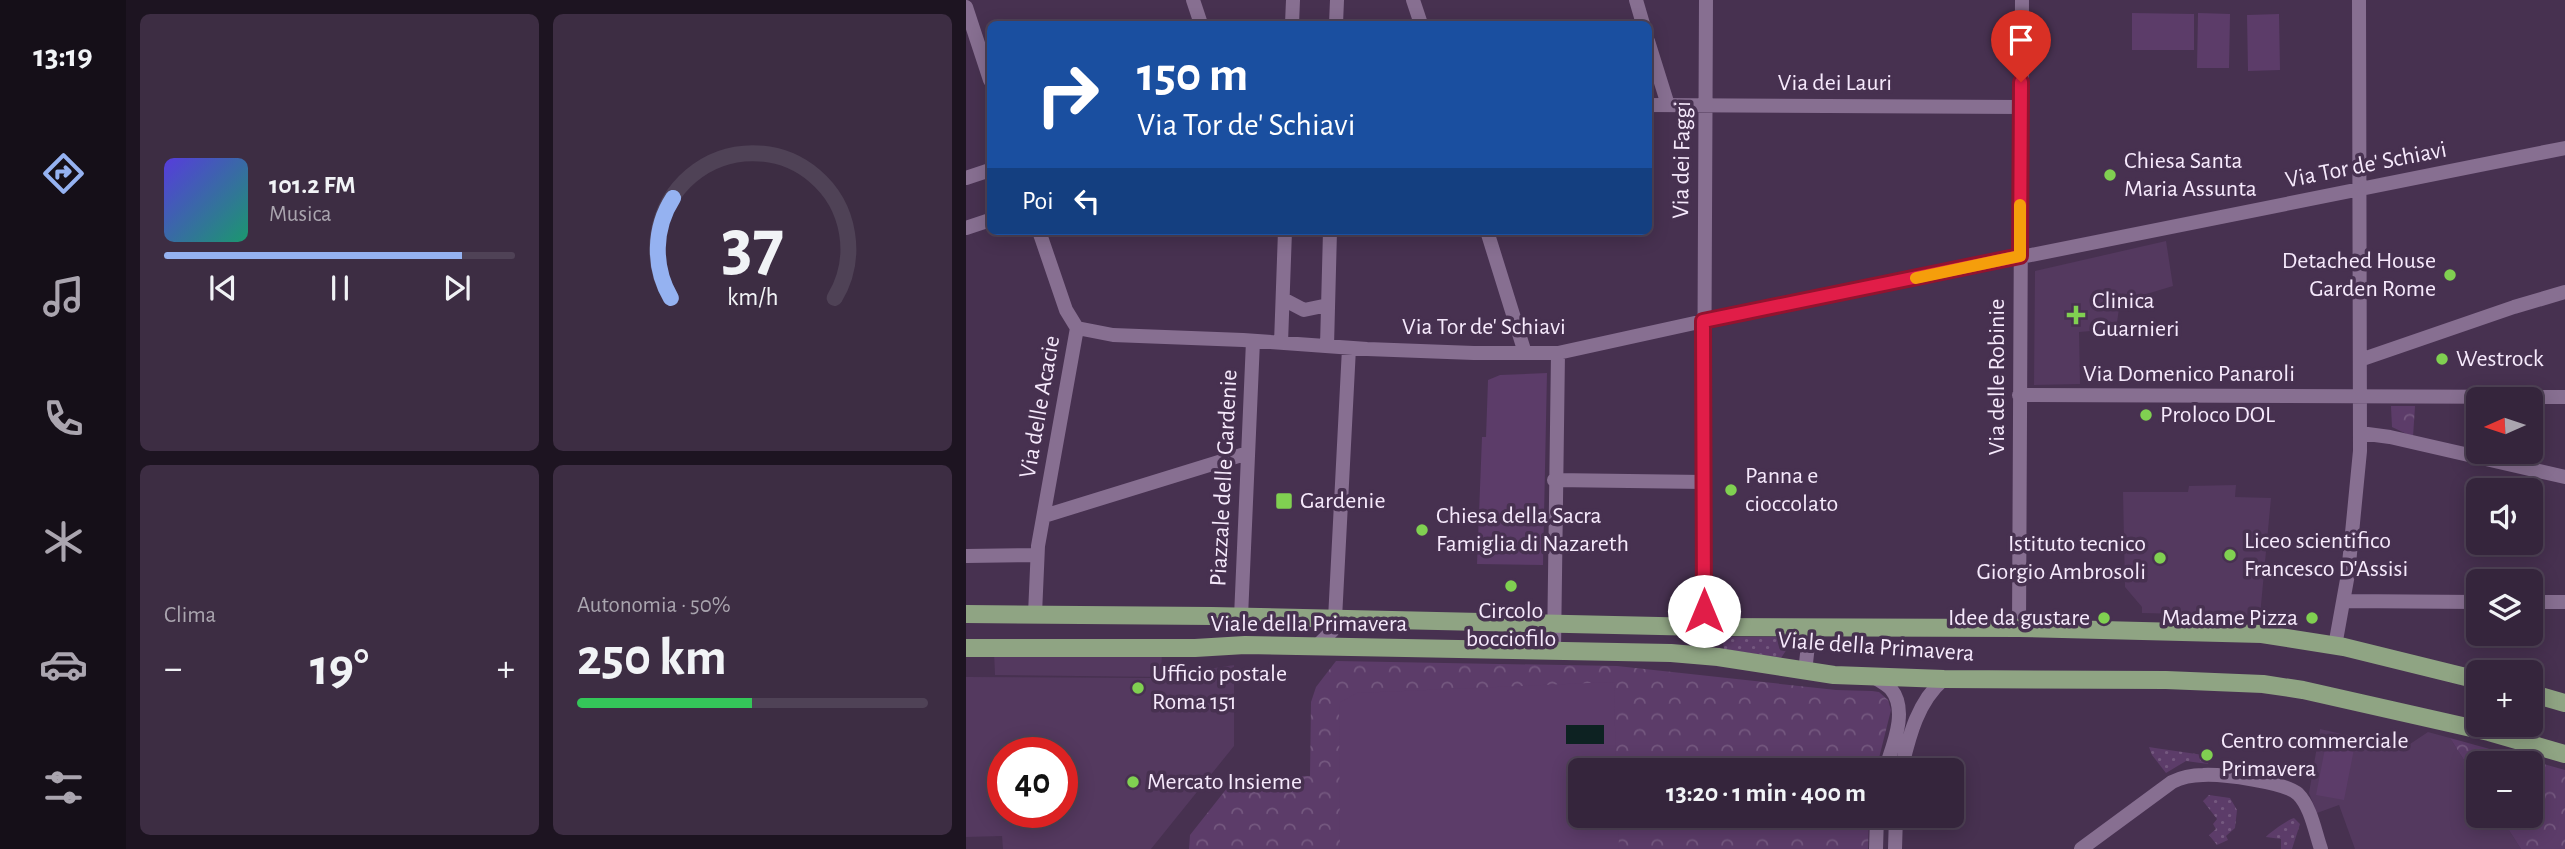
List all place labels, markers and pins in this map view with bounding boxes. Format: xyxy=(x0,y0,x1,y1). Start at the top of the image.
pin xyxy=(1991,10,2051,82)
place label: Chiesa Santa Maria Assunta xyxy=(2124,149,2257,201)
marker: Chiesa Santa Maria Assunta xyxy=(2102,167,2118,183)
place label: Detached House Garden Rome xyxy=(2282,249,2436,301)
marker: Detached House Garden Rome xyxy=(2442,267,2458,283)
place label: Clinica Guarnieri xyxy=(2092,289,2180,341)
marker: Clinica Guarnieri xyxy=(2066,305,2086,325)
place label: Westrock xyxy=(2456,347,2544,371)
marker: Westrock xyxy=(2434,351,2450,367)
place label: Proloco DOL xyxy=(2160,403,2275,427)
marker: Proloco DOL xyxy=(2138,407,2154,423)
place label: Panna e cioccolato xyxy=(1745,464,1838,516)
marker: Panna e cioccolato xyxy=(1723,482,1739,498)
place label: Gardenie xyxy=(1300,489,1386,513)
marker: Gardenie xyxy=(1274,491,1294,511)
place label: Chiesa della Sacra Famiglia di Nazareth xyxy=(1436,504,1629,556)
marker: Chiesa della Sacra Famiglia di Nazareth xyxy=(1414,522,1430,538)
place label: Liceo scientifico Francesco D'Assisi xyxy=(2244,529,2408,581)
place label: Istituto tecnico Giorgio Ambrosoli xyxy=(1976,532,2146,584)
marker: Liceo scientifico Francesco D'Assisi xyxy=(2222,547,2238,563)
marker: Istituto tecnico Giorgio Ambrosoli xyxy=(2152,550,2168,566)
marker: Circolo bocciofilo xyxy=(1503,578,1519,594)
place label: Circolo bocciofilo xyxy=(1466,599,1556,651)
place label: Idee da gustare xyxy=(1948,606,2090,630)
place label: Madame Pizza xyxy=(2162,606,2298,630)
marker: Idee da gustare xyxy=(2096,610,2112,626)
marker: Madame Pizza xyxy=(2304,610,2320,626)
place label: Ufficio postale Roma 151 xyxy=(1152,662,1287,714)
marker: Ufficio postale Roma 151 xyxy=(1130,680,1146,696)
place label: Centro commerciale Primavera xyxy=(2221,729,2408,781)
marker: Centro commerciale Primavera xyxy=(2199,747,2215,763)
place label: Mercato Insieme xyxy=(1147,770,1302,794)
marker: Mercato Insieme xyxy=(1125,774,1141,790)

